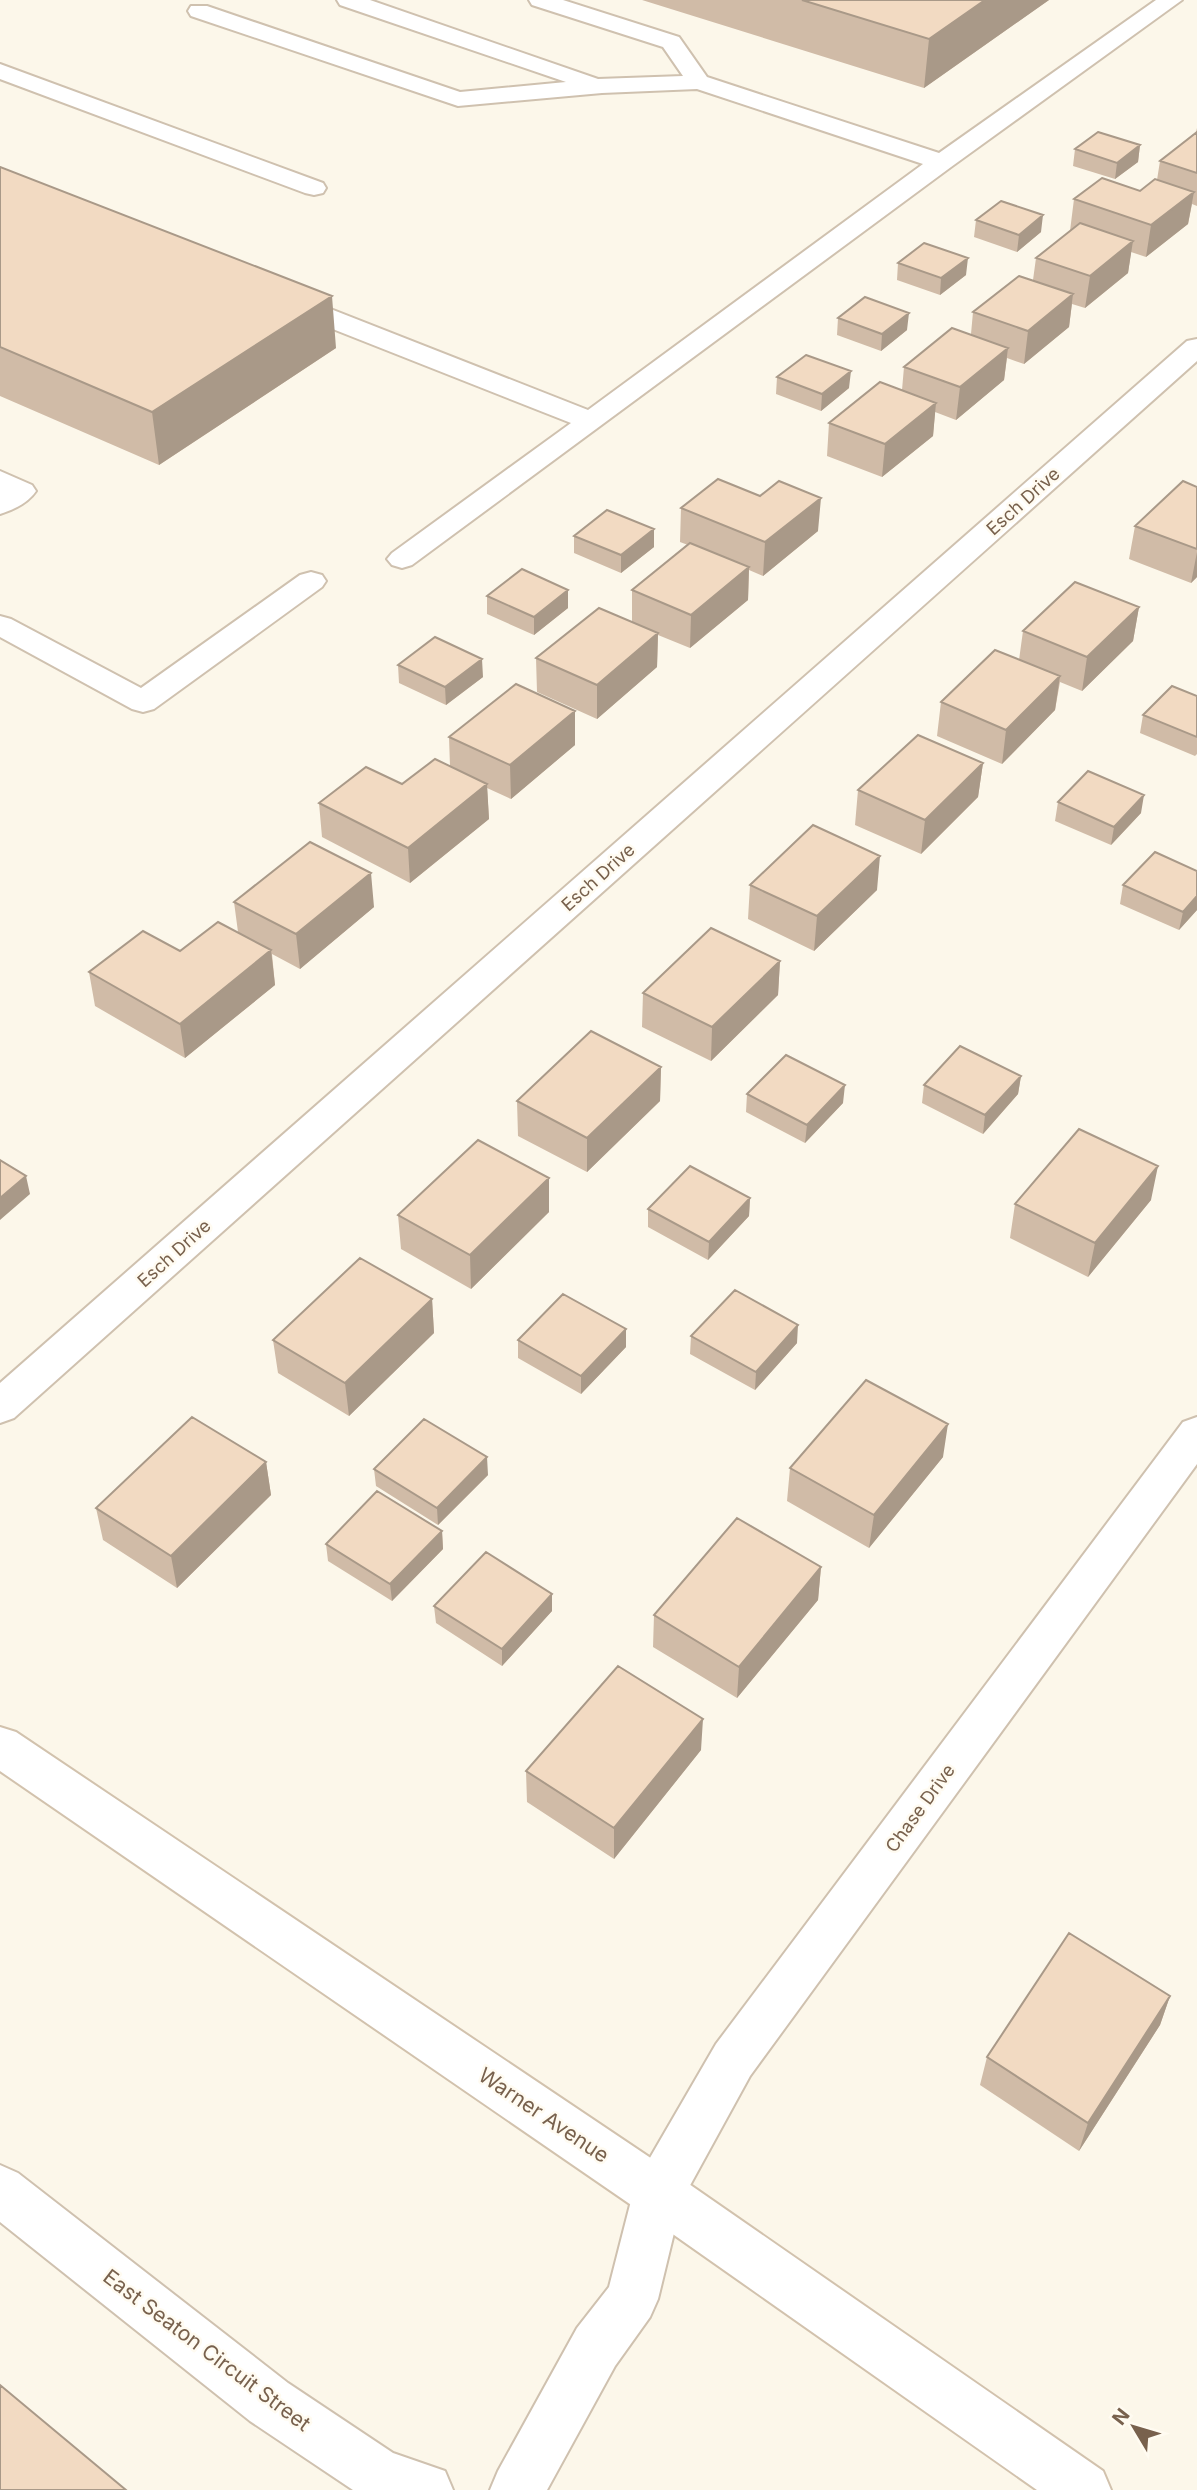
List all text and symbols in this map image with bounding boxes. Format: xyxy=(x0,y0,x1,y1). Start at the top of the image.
street label: Esch Drive xyxy=(982,463,1064,539)
street label: Esch Drive xyxy=(557,839,639,915)
street label: Esch Drive xyxy=(133,1215,215,1291)
street label: Chase Drive xyxy=(881,1760,959,1856)
street label: Warner Avenue xyxy=(474,2062,614,2168)
street label: East Seaton Circuit Street xyxy=(98,2264,316,2436)
north arrow xyxy=(1099,2392,1169,2462)
text: N xyxy=(1107,2404,1135,2430)

